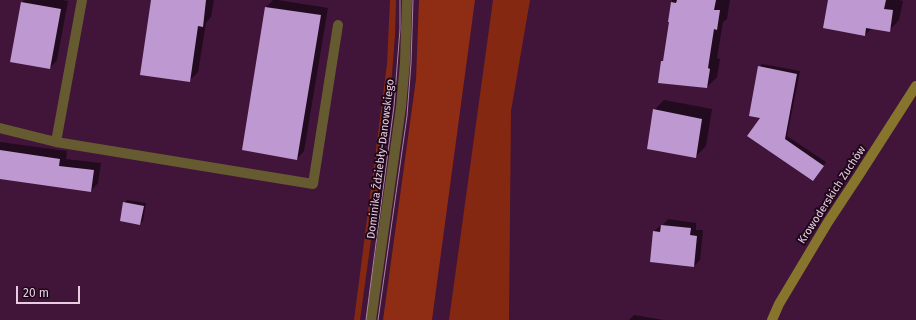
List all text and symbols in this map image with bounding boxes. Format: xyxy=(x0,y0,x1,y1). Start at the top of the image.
street label: Dominika Ździebły-Danowskiego xyxy=(365,78,397,240)
street label: Krowoderskich Zuchów xyxy=(795,144,869,246)
scale bar xyxy=(18,278,82,304)
text: 20 m xyxy=(23,286,49,300)

